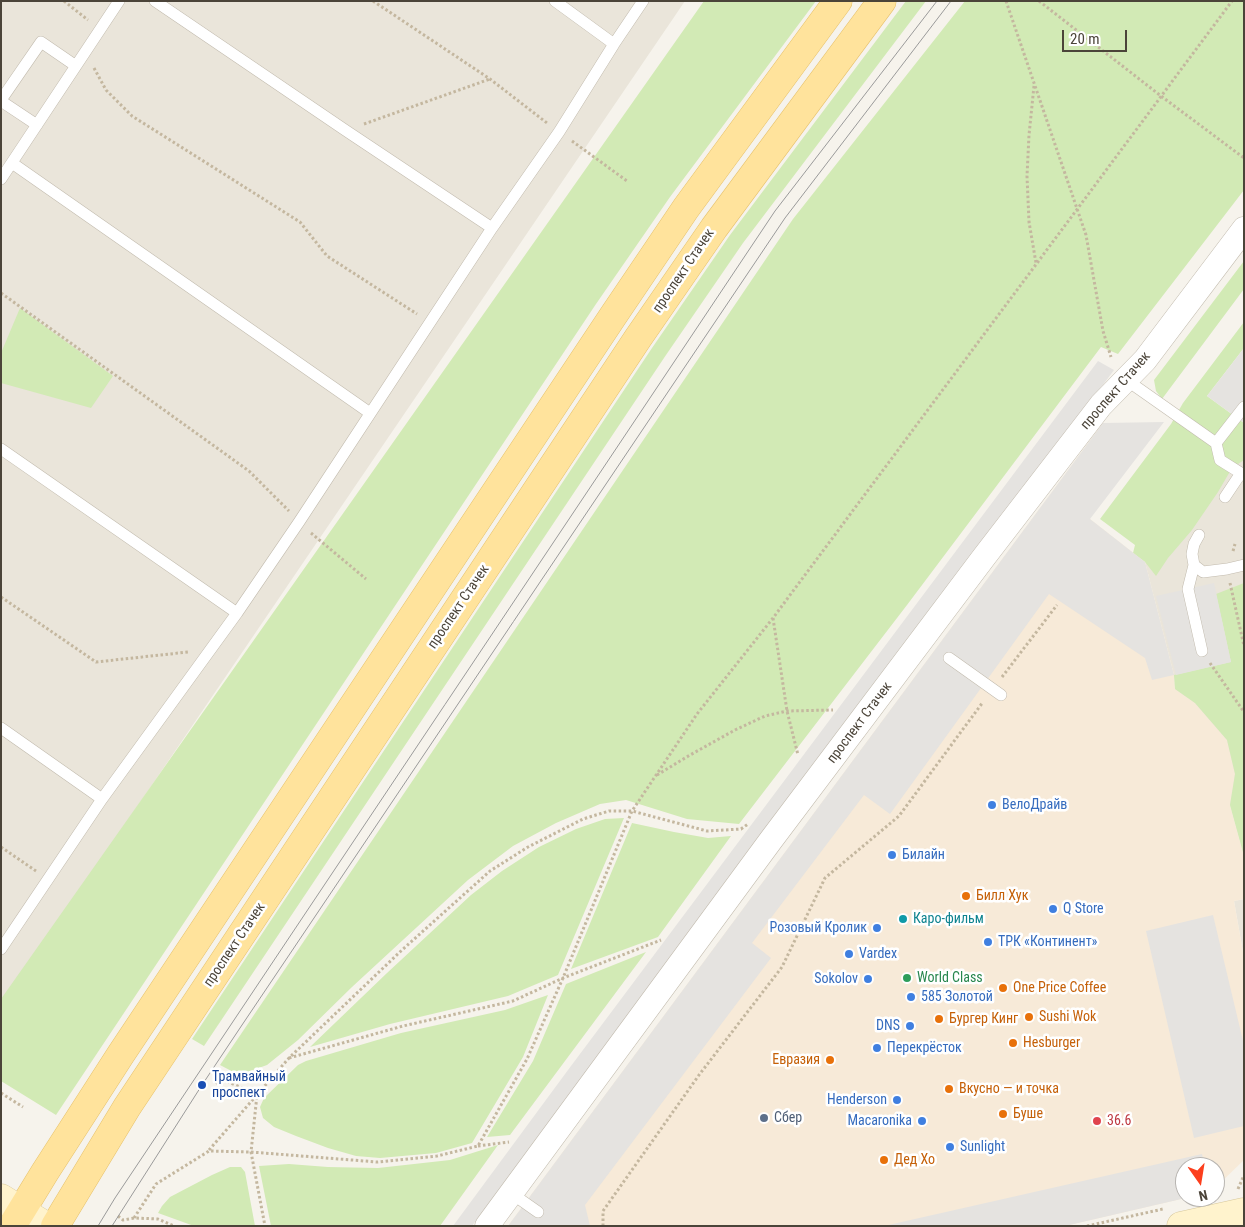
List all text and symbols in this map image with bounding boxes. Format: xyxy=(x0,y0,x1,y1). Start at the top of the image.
scale bar xyxy=(1065,20,1130,52)
text: 20 m xyxy=(1070,30,1100,48)
street label: проспект Стачек xyxy=(650,226,718,316)
street label: проспект Стачек xyxy=(1078,349,1154,433)
street label: проспект Стачек xyxy=(425,562,493,652)
street label: проспект Стачек xyxy=(824,679,896,767)
place label: ВелоДрайв xyxy=(1002,797,1067,813)
marker: ВелоДрайв xyxy=(986,799,998,811)
place label: Билайн xyxy=(902,847,945,863)
marker: Билайн xyxy=(886,849,898,861)
place label: Билл Хук xyxy=(976,888,1028,904)
marker: Билл Хук xyxy=(960,890,972,902)
street label: проспект Стачек xyxy=(201,900,269,990)
place label: Q Store xyxy=(1063,901,1104,917)
marker: Q Store xyxy=(1047,903,1059,915)
place label: Каро-фильм xyxy=(913,911,984,927)
marker: Каро-фильм xyxy=(897,913,909,925)
place label: Розовый Кролик xyxy=(770,920,867,936)
marker: Розовый Кролик xyxy=(871,922,883,934)
place label: ТРК «Континент» xyxy=(998,934,1097,950)
marker: ТРК «Континент» xyxy=(982,936,994,948)
place label: Vardex xyxy=(859,946,897,962)
marker: Vardex xyxy=(843,948,855,960)
place label: World Class xyxy=(917,970,983,986)
place label: Sokolov xyxy=(814,971,858,987)
marker: World Class xyxy=(901,972,913,984)
marker: Sokolov xyxy=(862,973,874,985)
place label: One Price Coffee xyxy=(1013,980,1106,996)
marker: One Price Coffee xyxy=(997,982,1009,994)
place label: 585 Золотой xyxy=(921,989,993,1005)
marker: 585 Золотой xyxy=(905,991,917,1003)
place label: Sushi Wok xyxy=(1039,1009,1096,1025)
place label: Бургер Кинг xyxy=(949,1011,1018,1027)
marker: Sushi Wok xyxy=(1023,1011,1035,1023)
marker: Бургер Кинг xyxy=(933,1013,945,1025)
place label: DNS xyxy=(876,1018,900,1034)
marker: DNS xyxy=(904,1020,916,1032)
place label: Hesburger xyxy=(1023,1035,1080,1051)
marker: Hesburger xyxy=(1007,1037,1019,1049)
place label: Перекрёсток xyxy=(887,1040,962,1056)
marker: Перекрёсток xyxy=(871,1042,883,1054)
place label: Евразия xyxy=(772,1052,820,1068)
marker: Евразия xyxy=(824,1054,836,1066)
place label: Трамвайный проспект xyxy=(212,1069,286,1102)
marker: Трамвайный проспект xyxy=(196,1079,208,1091)
place label: Вкусно — и точка xyxy=(959,1081,1059,1097)
marker: Вкусно — и точка xyxy=(943,1083,955,1095)
place label: Henderson xyxy=(827,1092,887,1108)
marker: Henderson xyxy=(891,1094,903,1106)
place label: Буше xyxy=(1013,1106,1043,1122)
marker: Буше xyxy=(997,1108,1009,1120)
place label: Сбер xyxy=(774,1110,802,1126)
marker: Сбер xyxy=(758,1112,770,1124)
place label: Macaronika xyxy=(847,1113,912,1129)
place label: 36.6 xyxy=(1107,1113,1131,1129)
marker: Macaronika xyxy=(916,1115,928,1127)
marker: 36.6 xyxy=(1091,1115,1103,1127)
place label: Sunlight xyxy=(960,1139,1005,1155)
marker: Sunlight xyxy=(944,1141,956,1153)
place label: Дед Хо xyxy=(894,1152,935,1168)
marker: Дед Хо xyxy=(878,1154,890,1166)
north arrow xyxy=(1175,1157,1225,1207)
text: N xyxy=(1197,1187,1209,1204)

